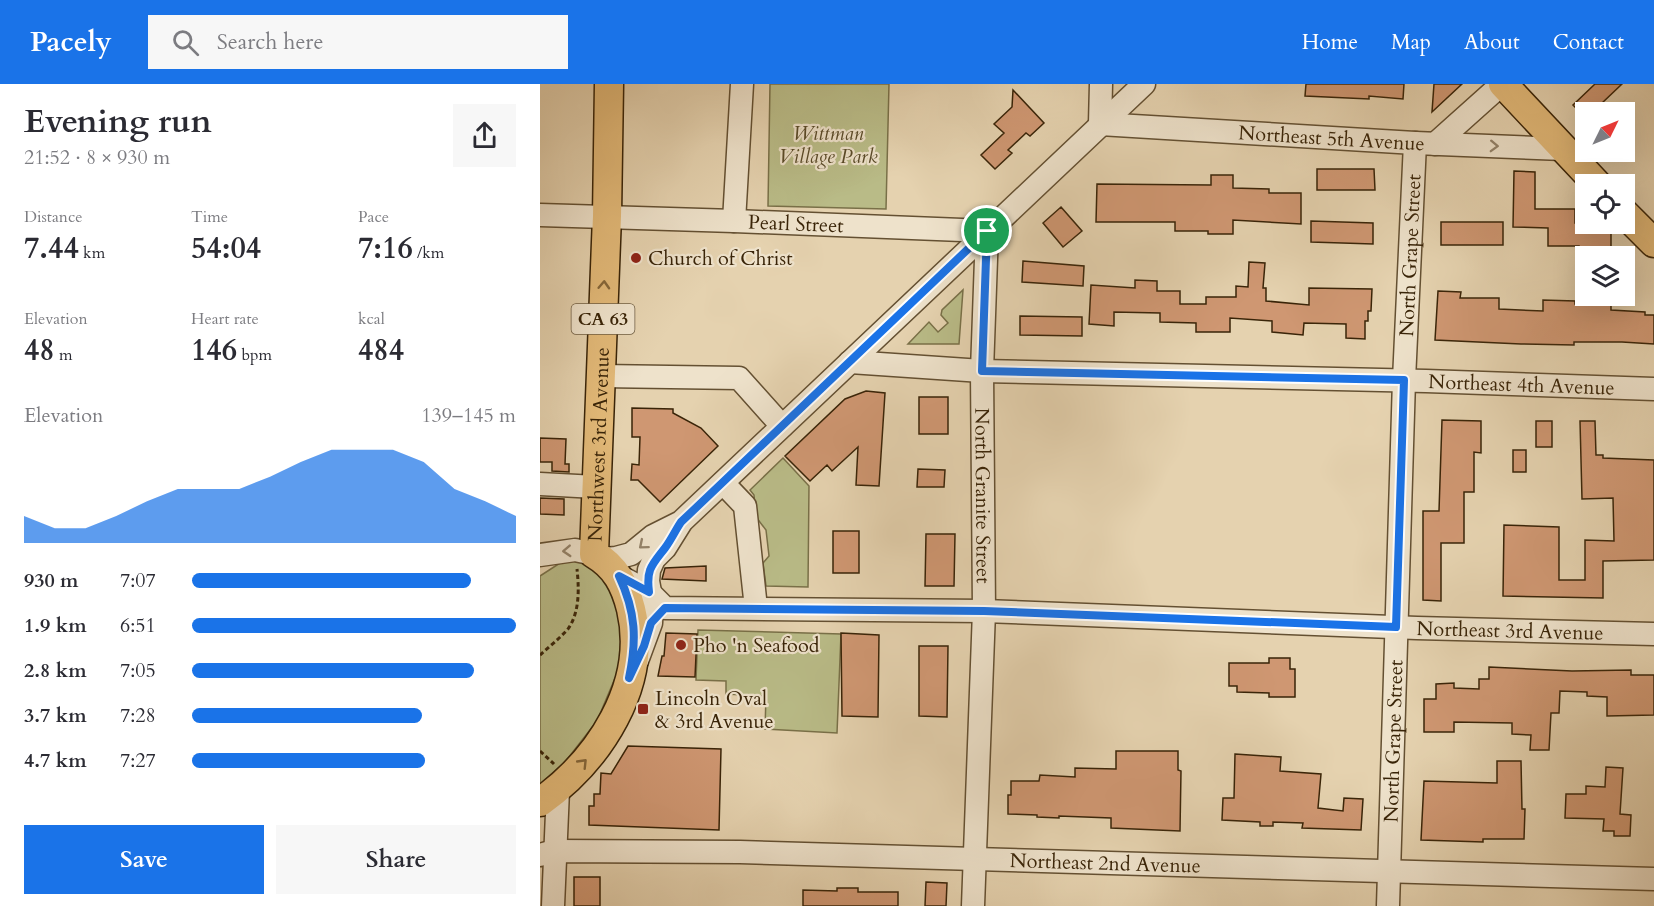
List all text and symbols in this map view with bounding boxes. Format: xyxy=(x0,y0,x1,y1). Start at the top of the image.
search box xyxy=(148,15,568,69)
text: Pacely xyxy=(30,23,112,61)
icon: search xyxy=(169,26,202,59)
text: Search here xyxy=(217,27,323,57)
text: Home xyxy=(1302,28,1358,57)
text: Map xyxy=(1391,28,1431,57)
text: About xyxy=(1464,28,1520,57)
text: Contact xyxy=(1553,28,1624,57)
text: Evening run xyxy=(24,99,212,144)
north arrow xyxy=(1575,102,1635,162)
map controls xyxy=(1575,102,1635,306)
button: share xyxy=(453,104,516,167)
street label: Northeast 5th Avenue xyxy=(1238,119,1425,157)
park label: Wittman Village Park xyxy=(778,120,878,170)
one-way arrow xyxy=(1489,140,1498,153)
text: 21:52 · 8 × 930 m xyxy=(24,144,170,171)
street label: North Grape Street xyxy=(1393,173,1427,337)
button: locate xyxy=(1575,174,1635,234)
pin xyxy=(961,205,1012,256)
text: Distance xyxy=(24,206,82,228)
text: Time xyxy=(191,206,228,228)
text: Pace xyxy=(358,206,389,228)
street label: Pearl Street xyxy=(748,208,845,239)
icon: arrive xyxy=(970,214,1003,247)
text: 7.44 xyxy=(24,228,79,269)
text: 54:04 xyxy=(191,228,261,269)
text: 7:16 xyxy=(358,228,413,269)
text: km xyxy=(79,242,105,264)
text: /km xyxy=(413,242,444,264)
place label: Church of Christ xyxy=(648,245,793,272)
button: layers xyxy=(1575,246,1635,306)
marker: Church of Christ xyxy=(629,251,643,265)
one-way arrow xyxy=(598,281,611,290)
road number: CA 63 xyxy=(572,304,634,334)
text: Elevation xyxy=(24,308,88,330)
text: Heart rate xyxy=(191,308,259,330)
text: kcal xyxy=(358,308,385,330)
text: 48 xyxy=(24,330,55,371)
text: 146 xyxy=(191,330,237,371)
text: 484 xyxy=(358,330,404,371)
text: m xyxy=(55,344,73,366)
text: bpm xyxy=(237,344,272,366)
street label: Northwest 3rd Avenue xyxy=(581,347,615,542)
street label: Northeast 4th Avenue xyxy=(1428,368,1615,401)
text: Elevation xyxy=(24,402,103,429)
text: 139–145 m xyxy=(421,402,516,429)
street label: North Granite Street xyxy=(969,408,997,584)
one-way arrow xyxy=(639,538,650,549)
one-way arrow xyxy=(562,545,571,558)
text: 930 m xyxy=(24,567,79,594)
text: 7:07 xyxy=(120,567,156,594)
text: 1.9 km xyxy=(24,612,87,639)
text: 6:51 xyxy=(120,612,156,639)
street label: Northeast 3rd Avenue xyxy=(1416,614,1604,646)
place label: Pho 'n Seafood xyxy=(693,632,820,659)
marker: Pho 'n Seafood xyxy=(674,638,688,652)
text: 2.8 km xyxy=(24,657,87,684)
text: 7:05 xyxy=(120,657,156,684)
street label: North Grape Street xyxy=(1377,659,1409,823)
place label: Lincoln Oval & 3rd Avenue xyxy=(655,685,774,735)
text: 3.7 km xyxy=(24,702,87,729)
text: 7:28 xyxy=(120,702,156,729)
marker: Lincoln Oval & 3rd Avenue xyxy=(636,702,650,716)
text: 4.7 km xyxy=(24,747,87,774)
text: 7:27 xyxy=(120,747,156,774)
one-way arrow xyxy=(576,760,587,770)
button: Save xyxy=(24,825,264,894)
button: Share xyxy=(276,825,516,894)
street label: Northeast 2nd Avenue xyxy=(1009,846,1201,879)

